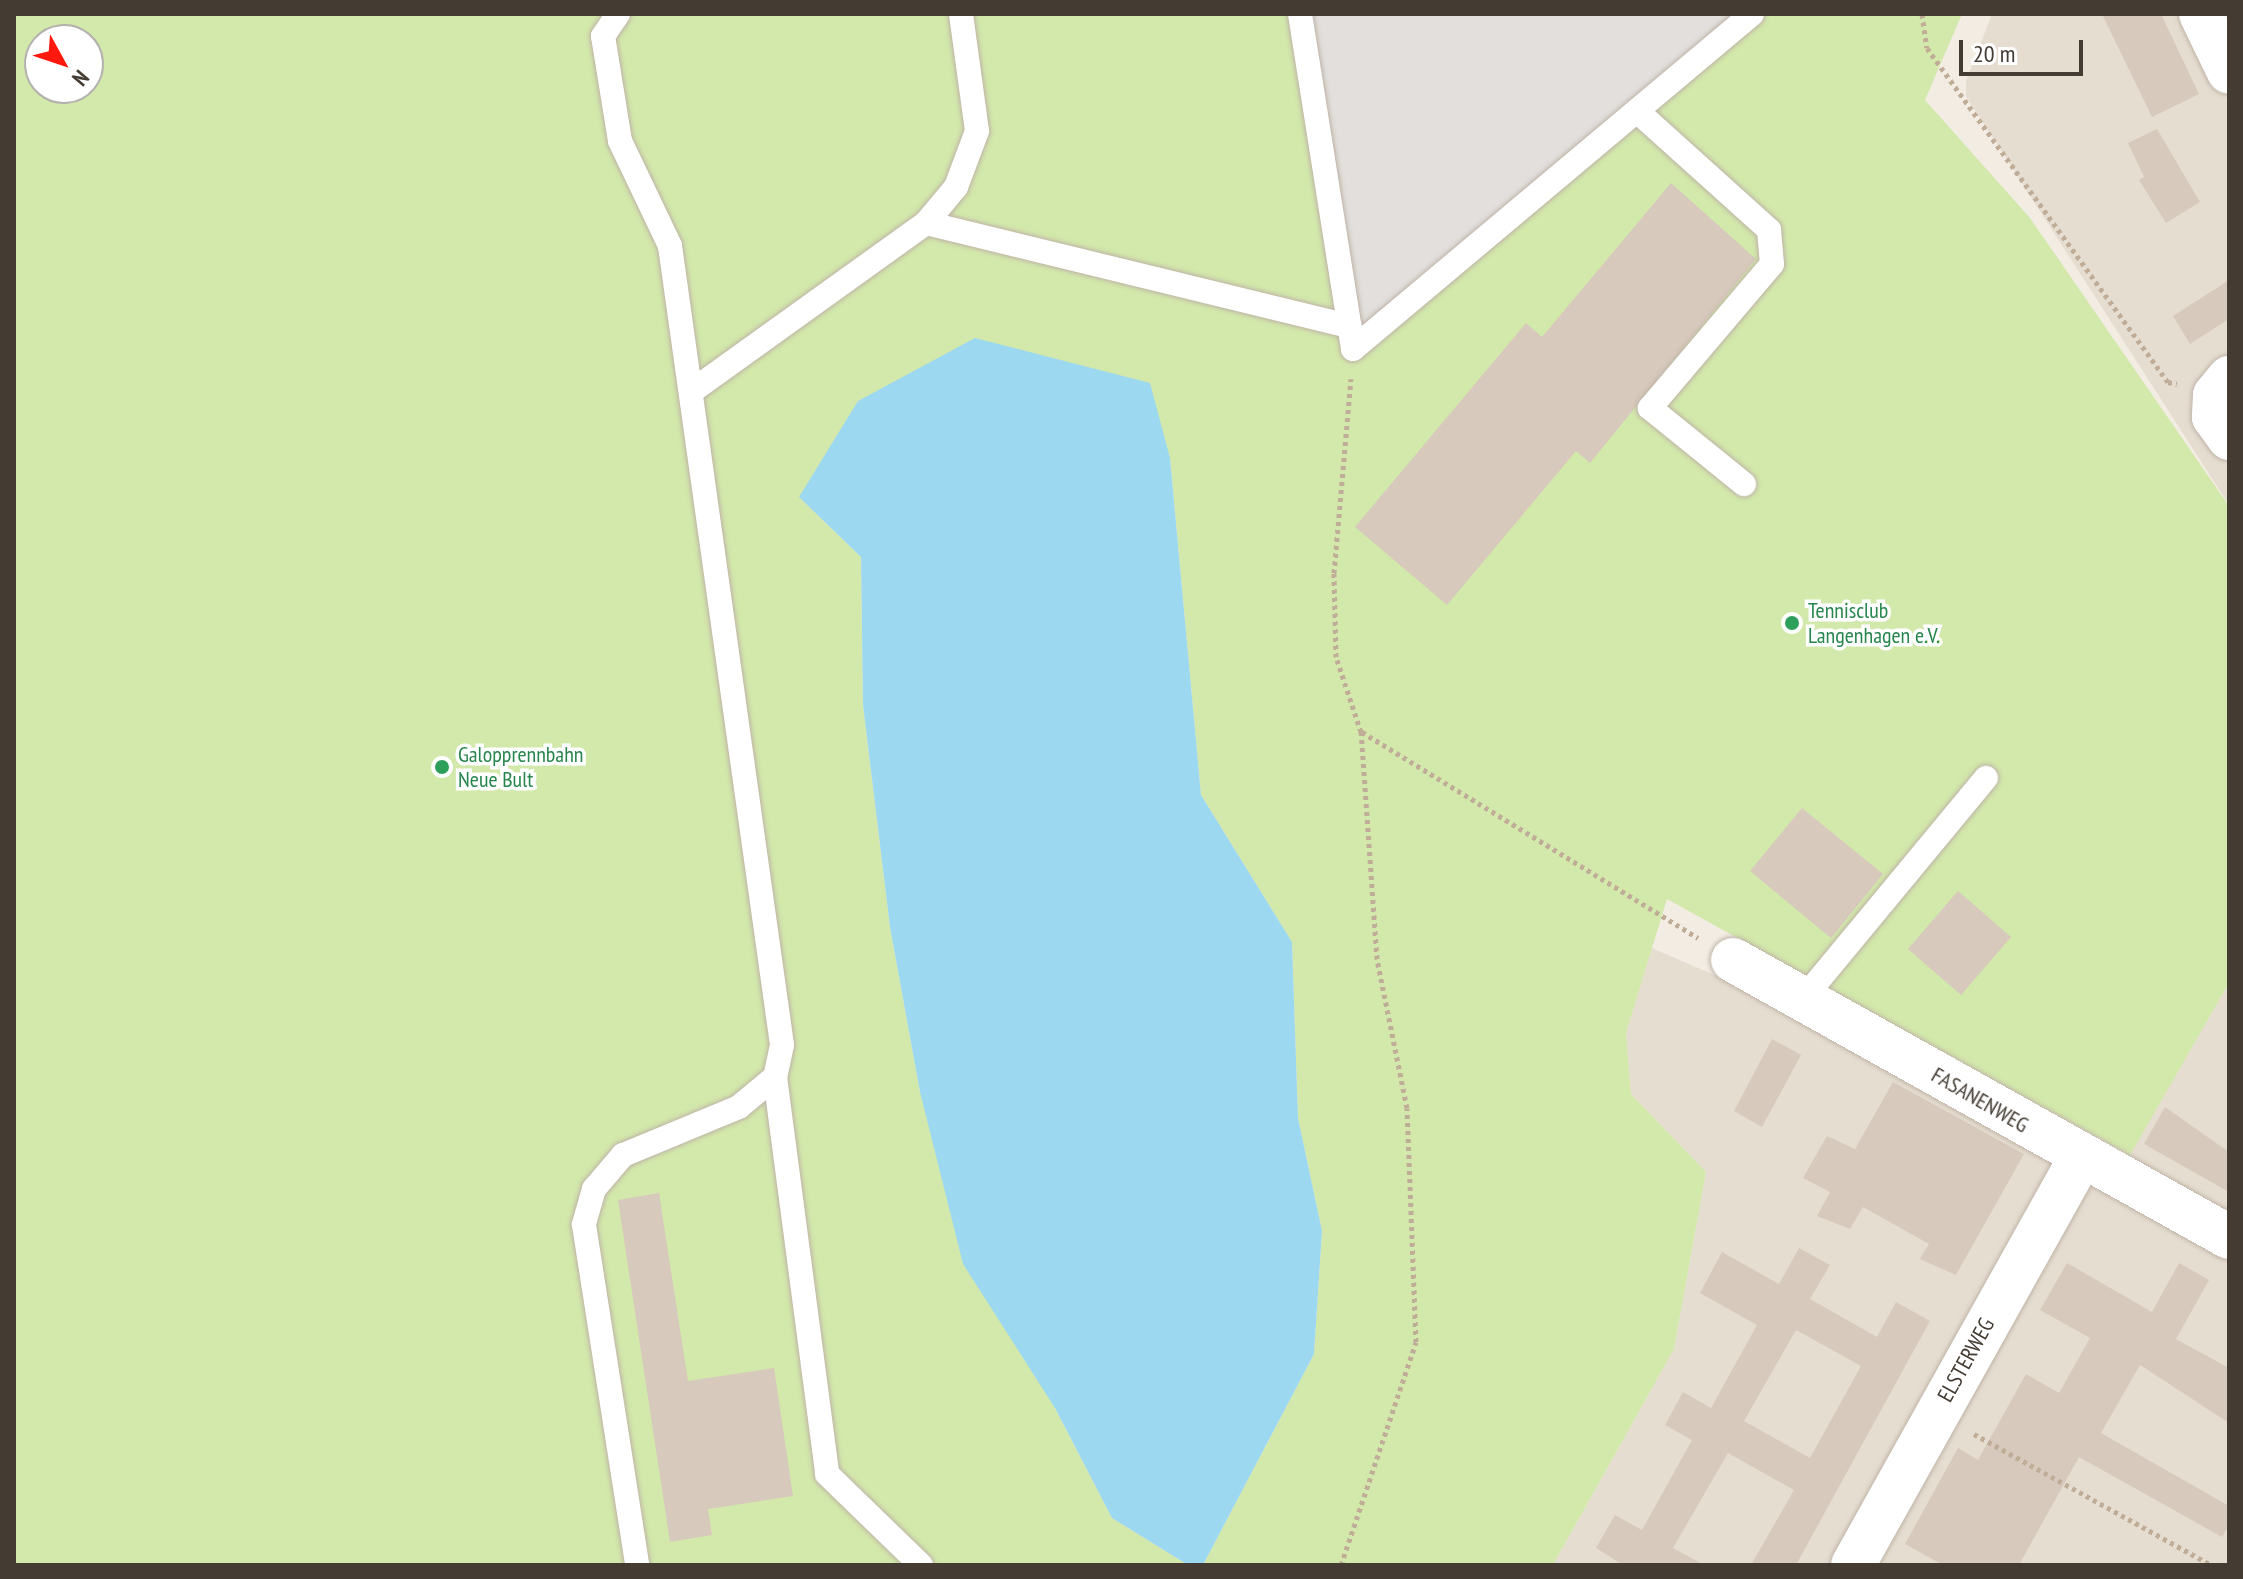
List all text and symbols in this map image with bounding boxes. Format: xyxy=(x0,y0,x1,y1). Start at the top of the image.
north arrow xyxy=(24,24,104,104)
scale bar xyxy=(1963,24,2087,74)
text: 20 m xyxy=(1973,38,2015,69)
text: N xyxy=(66,65,95,92)
place label: Tennisclub Langenhagen e.V. xyxy=(1808,597,1940,648)
marker: Tennisclub Langenhagen e.V. xyxy=(1783,614,1801,632)
place label: Galopprennbahn Neue Bult xyxy=(458,741,584,792)
marker: Galopprennbahn Neue Bult xyxy=(433,758,451,776)
street label: FASANENWEG xyxy=(1927,1062,2033,1138)
street label: ELSTERWEG xyxy=(1932,1313,2000,1407)

